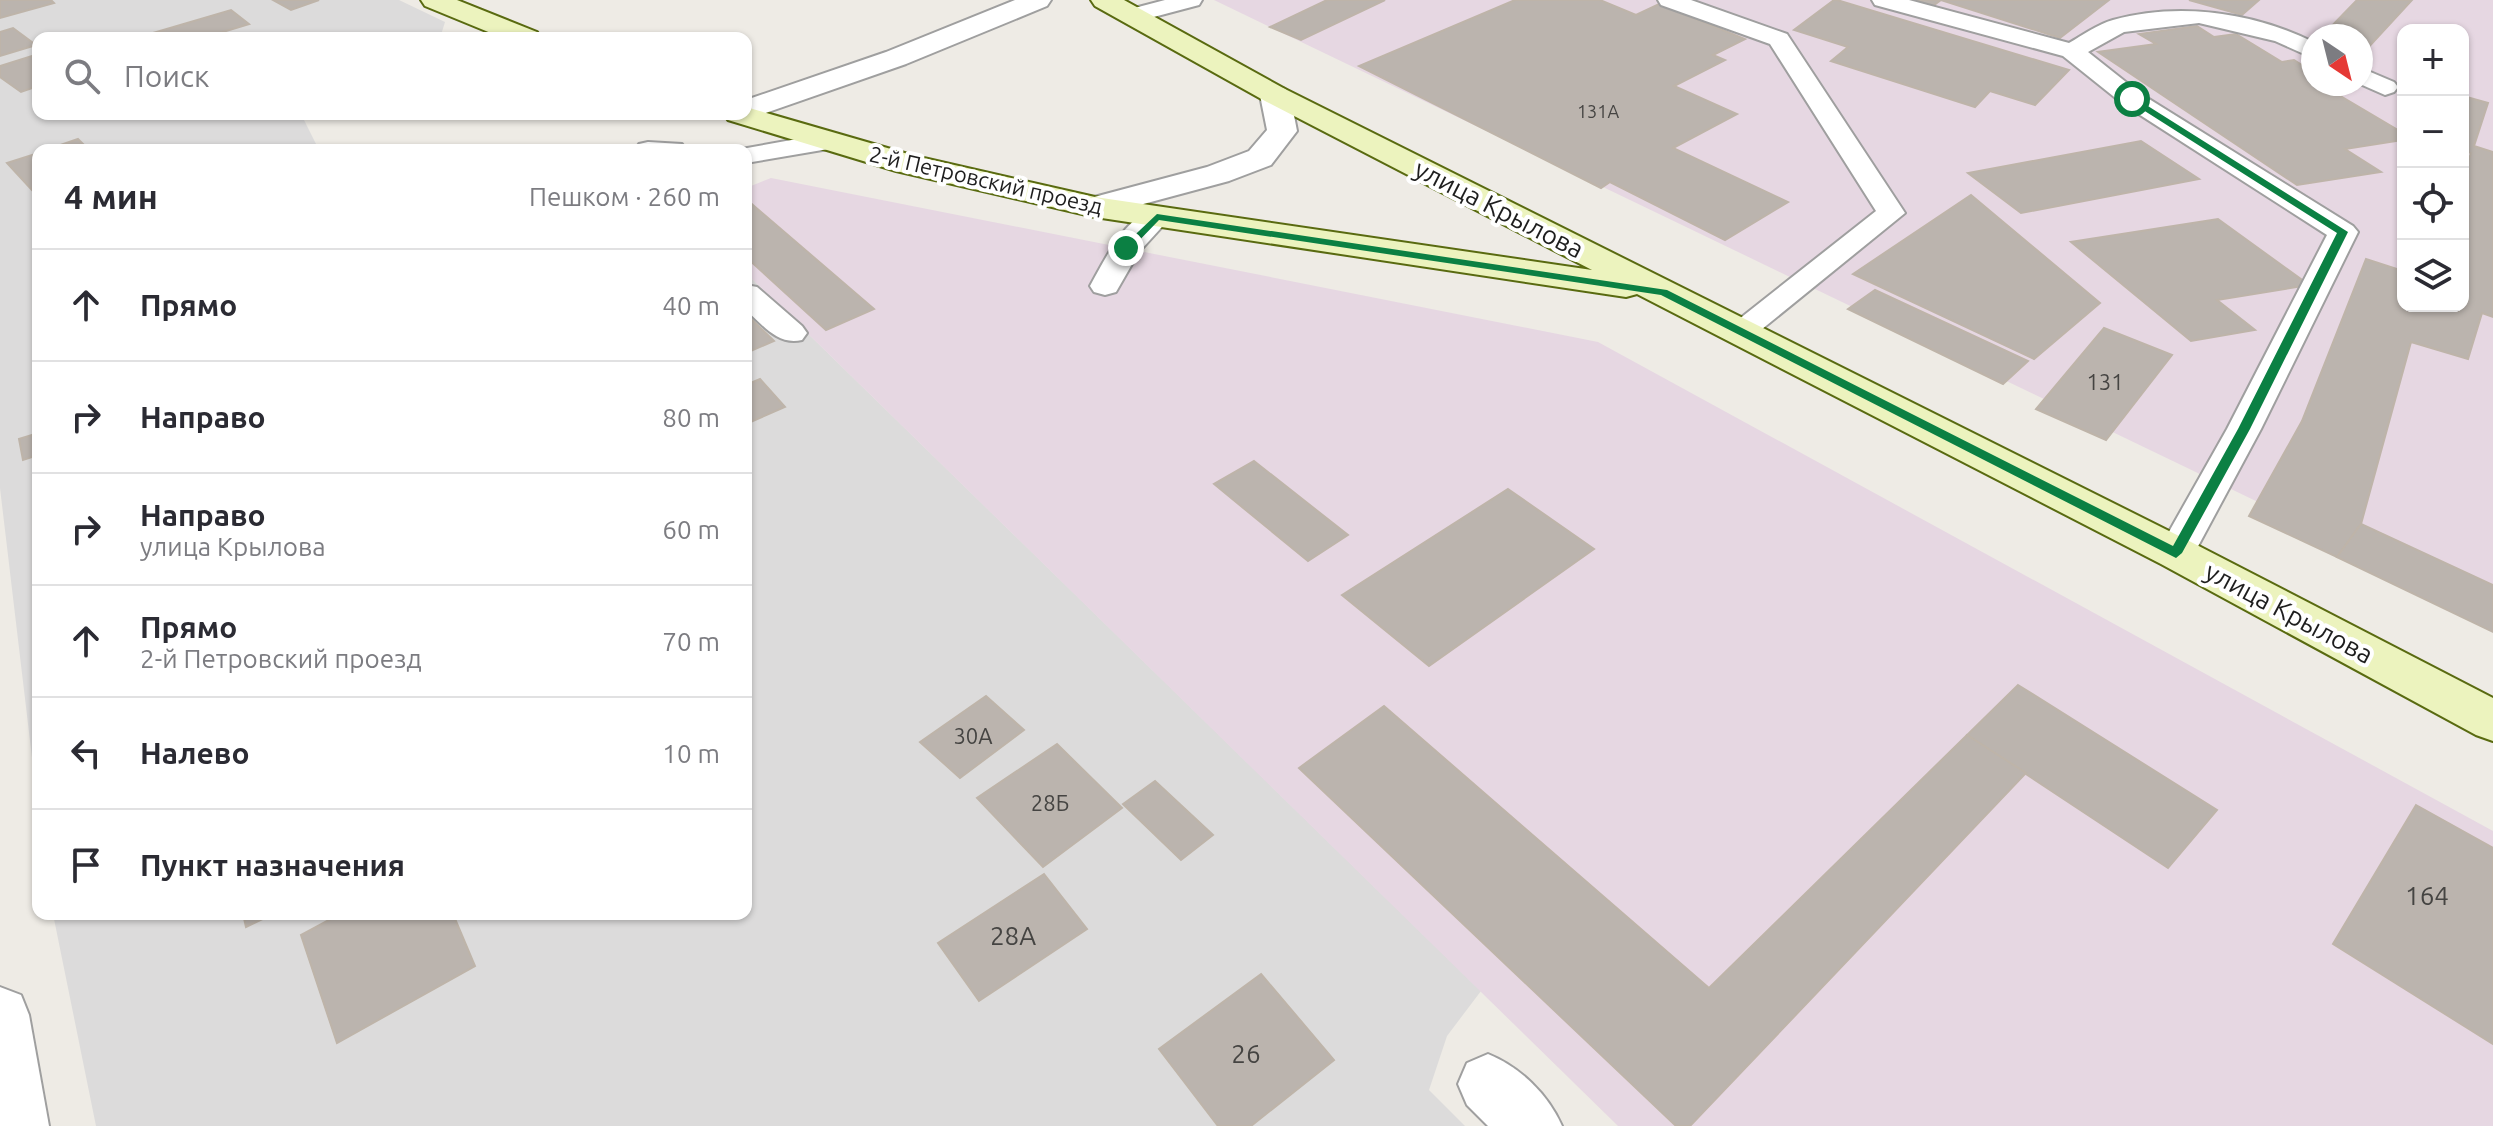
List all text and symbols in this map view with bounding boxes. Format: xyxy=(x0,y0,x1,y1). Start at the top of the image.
north arrow xyxy=(2301,24,2373,96)
map controls xyxy=(2397,24,2469,312)
button: + xyxy=(2397,24,2469,96)
search box xyxy=(32,32,752,120)
icon: search xyxy=(60,54,104,98)
text: Поиск xyxy=(124,59,209,93)
route start xyxy=(2114,81,2150,117)
button: − xyxy=(2397,96,2469,168)
house number: 131А xyxy=(1577,101,1619,121)
street label: 2-й Петровский проезд xyxy=(867,141,1105,219)
street label: улица Крылова xyxy=(1410,153,1589,264)
button: locate xyxy=(2397,168,2469,240)
text: 4 мин xyxy=(64,177,158,215)
text: Пешком · 260 m xyxy=(529,182,720,211)
route end xyxy=(1108,230,1144,266)
button: layers xyxy=(2397,240,2469,312)
icon: ahead xyxy=(64,283,108,327)
text: Прямо xyxy=(140,288,237,322)
text: 40 m xyxy=(662,291,720,320)
house number: 131 xyxy=(2086,369,2124,394)
icon: right xyxy=(64,395,108,439)
text: Направо xyxy=(140,400,266,434)
text: 80 m xyxy=(662,403,720,432)
text: Направо xyxy=(140,498,266,532)
icon: right xyxy=(64,507,108,551)
text: 60 m xyxy=(662,515,720,544)
text: улица Крылова xyxy=(140,532,326,561)
street label: улица Крылова xyxy=(2200,556,2378,669)
text: Прямо xyxy=(140,610,237,644)
icon: ahead xyxy=(64,619,108,663)
text: 70 m xyxy=(662,627,720,656)
text: 2-й Петровский проезд xyxy=(140,644,422,673)
house number: 30А xyxy=(953,723,993,748)
icon: left xyxy=(64,731,108,775)
text: Налево xyxy=(140,736,250,770)
text: 10 m xyxy=(662,739,720,768)
house number: 28Б xyxy=(1031,790,1069,815)
icon: arrive xyxy=(64,843,108,887)
text: Пункт назначения xyxy=(140,848,405,882)
house number: 164 xyxy=(2405,881,2449,910)
house number: 28А xyxy=(990,921,1036,950)
house number: 26 xyxy=(1231,1039,1261,1068)

